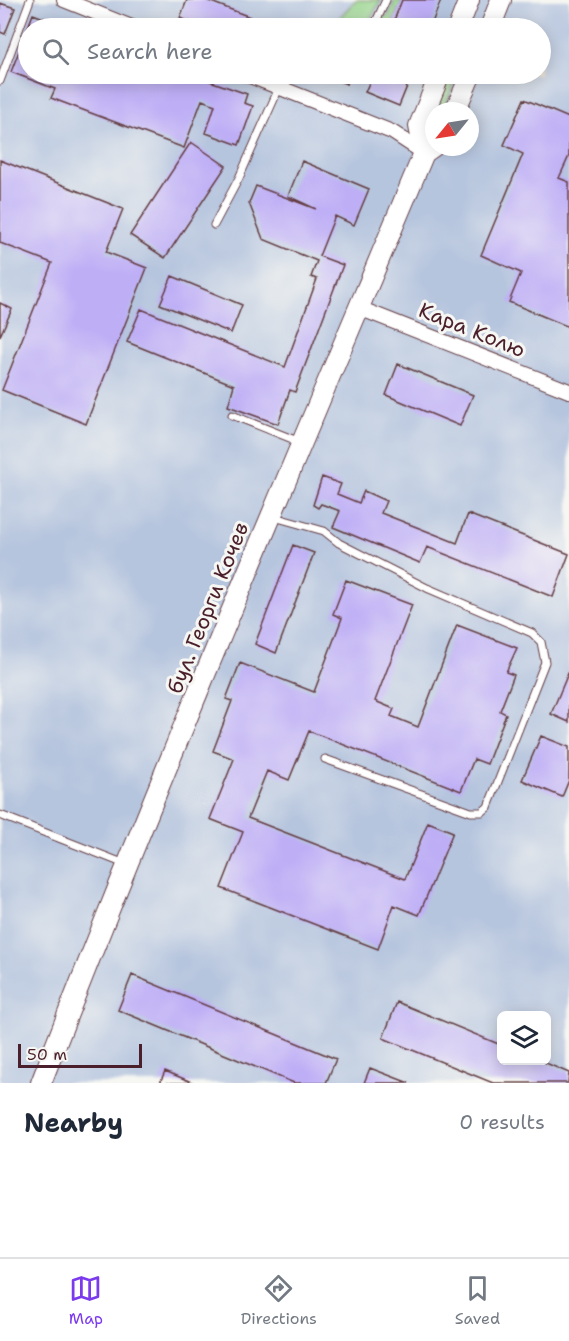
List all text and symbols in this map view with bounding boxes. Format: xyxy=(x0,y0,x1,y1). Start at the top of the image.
search box xyxy=(18,18,551,84)
icon: search xyxy=(39,35,72,68)
text: Search here xyxy=(87,37,213,66)
north arrow xyxy=(425,102,479,156)
street label: Кара Колю xyxy=(415,296,529,364)
street label: бул. Георги Кочев xyxy=(161,518,255,698)
map controls xyxy=(497,1011,551,1065)
button: layers xyxy=(497,1011,551,1065)
scale bar xyxy=(18,1041,142,1068)
text: 50 m xyxy=(27,1044,67,1065)
text: Nearby xyxy=(24,1105,123,1140)
text: 0 results xyxy=(459,1109,545,1135)
tab: Map xyxy=(69,1272,103,1329)
tab: Directions xyxy=(241,1272,317,1329)
tab: Saved xyxy=(455,1272,500,1329)

